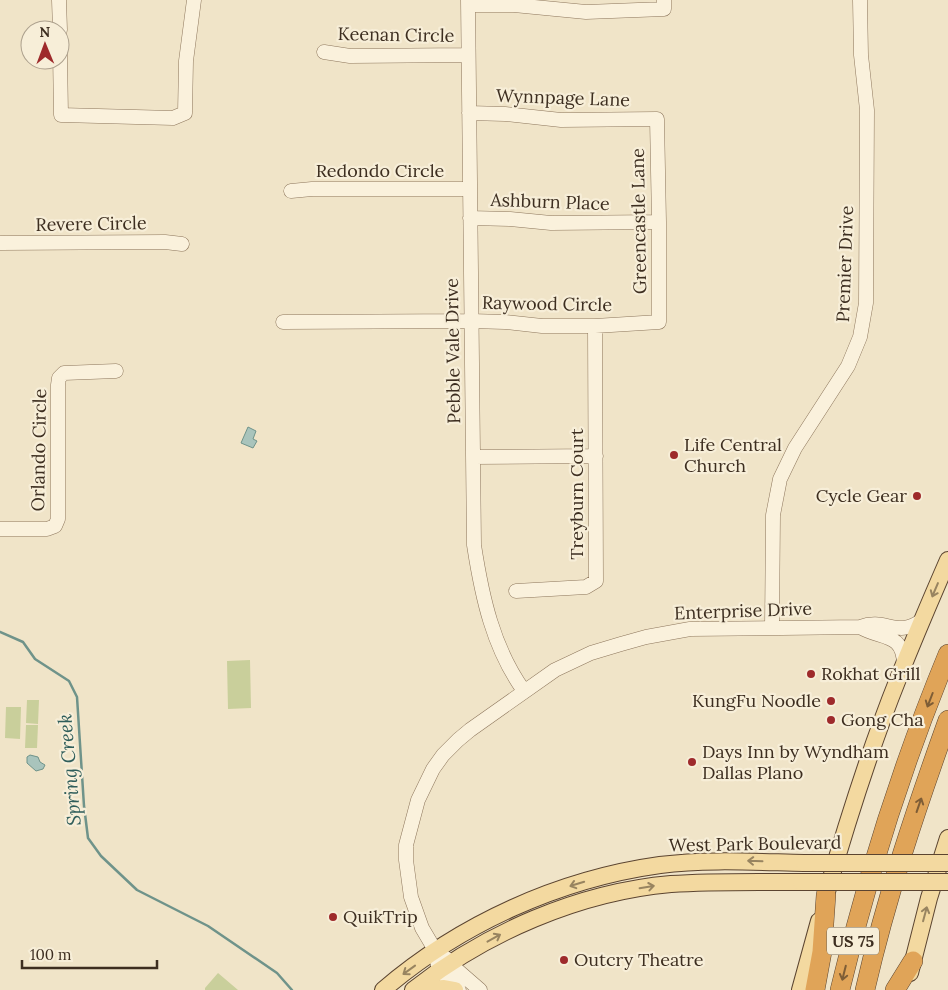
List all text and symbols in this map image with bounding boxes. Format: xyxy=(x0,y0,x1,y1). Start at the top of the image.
north arrow xyxy=(20,20,70,70)
street label: Keenan Circle xyxy=(337,22,455,47)
text: N xyxy=(39,23,51,41)
street label: Wynnpage Lane xyxy=(496,84,631,111)
street label: Greencastle Lane xyxy=(626,148,651,294)
street label: Redondo Circle xyxy=(316,159,445,182)
street label: Ashburn Place xyxy=(489,188,610,215)
street label: Premier Drive xyxy=(831,205,858,323)
street label: Revere Circle xyxy=(35,211,147,236)
street label: Pebble Vale Drive xyxy=(440,278,465,424)
street label: Raywood Circle xyxy=(482,291,613,316)
street label: Orlando Circle xyxy=(26,388,51,512)
street label: Treyburn Court xyxy=(565,428,588,560)
place label: Life Central Church xyxy=(684,433,782,477)
marker: Life Central Church xyxy=(668,449,680,461)
place label: Cycle Gear xyxy=(816,484,907,507)
marker: Cycle Gear xyxy=(911,490,923,502)
one-way arrow xyxy=(930,582,940,597)
street label: Enterprise Drive xyxy=(674,597,813,624)
place label: Rokhat Grill xyxy=(821,662,920,685)
marker: Rokhat Grill xyxy=(805,668,817,680)
place label: KungFu Noodle xyxy=(692,689,821,712)
one-way arrow xyxy=(925,692,934,707)
marker: KungFu Noodle xyxy=(825,695,837,707)
place label: Gong Cha xyxy=(841,708,924,731)
water label: Spring Creek xyxy=(52,713,86,827)
marker: Gong Cha xyxy=(825,714,837,726)
place label: Days Inn by Wyndham Dallas Plano xyxy=(702,740,889,784)
marker: Days Inn by Wyndham Dallas Plano xyxy=(686,756,698,768)
one-way arrow xyxy=(915,797,924,813)
street label: West Park Boulevard xyxy=(668,830,842,857)
one-way arrow xyxy=(747,857,763,866)
one-way arrow xyxy=(569,879,585,889)
one-way arrow xyxy=(639,882,655,892)
place label: QuikTrip xyxy=(343,905,418,928)
one-way arrow xyxy=(921,906,930,922)
marker: QuikTrip xyxy=(327,911,339,923)
road number: US 75 xyxy=(827,928,879,954)
one-way arrow xyxy=(486,933,501,943)
scale bar xyxy=(22,938,158,970)
text: 100 m xyxy=(30,945,71,964)
place label: Outcry Theatre xyxy=(574,948,704,971)
marker: Outcry Theatre xyxy=(558,954,570,966)
one-way arrow xyxy=(839,964,849,980)
one-way arrow xyxy=(402,965,416,975)

